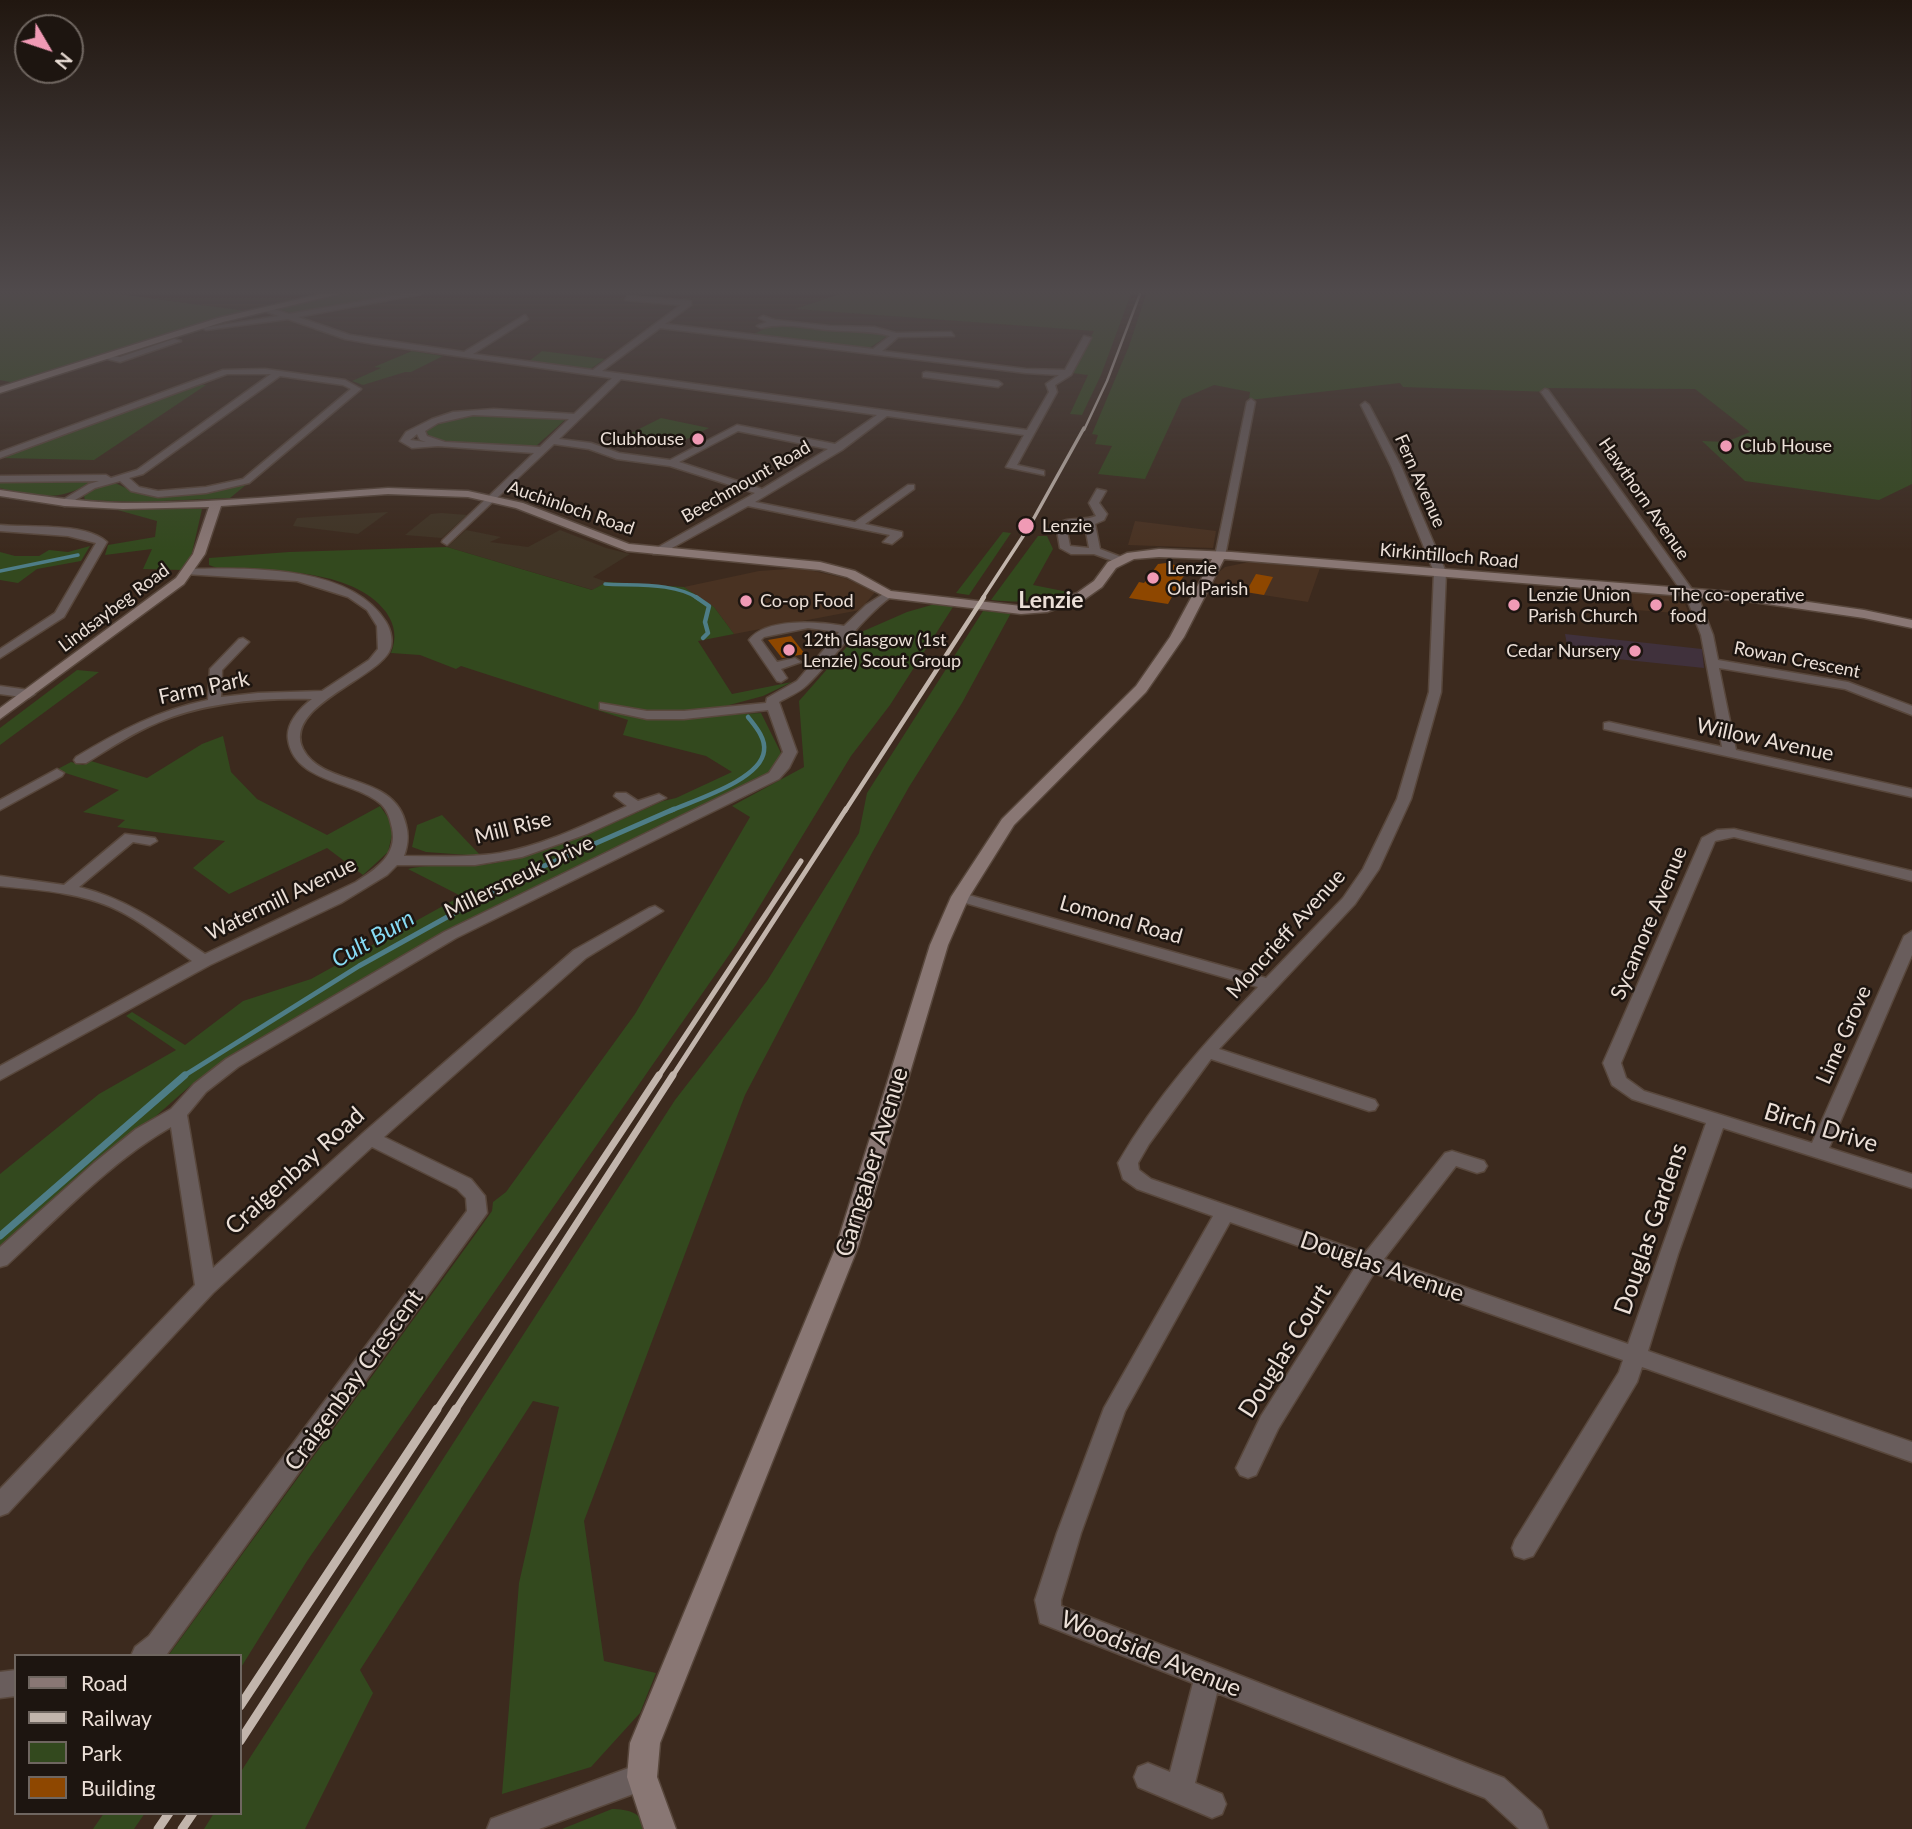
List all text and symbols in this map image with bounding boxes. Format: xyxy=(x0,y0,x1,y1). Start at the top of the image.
north arrow xyxy=(14,14,84,84)
text: N xyxy=(51,48,78,74)
place label: Clubhouse xyxy=(600,428,684,450)
marker: Clubhouse xyxy=(690,431,706,447)
street label: Fern Avenue xyxy=(1390,431,1450,531)
street label: Hawthorn Avenue xyxy=(1594,434,1694,564)
place label: Club House xyxy=(1740,435,1832,457)
street label: Beechmount Road xyxy=(678,436,814,528)
marker: Club House xyxy=(1718,438,1734,454)
street label: Auchinloch Road xyxy=(505,476,637,540)
place label: Lenzie xyxy=(1042,515,1092,537)
marker: Lenzie xyxy=(1016,516,1036,536)
street label: Kirkintilloch Road xyxy=(1379,539,1519,573)
place label: Lenzie Old Parish xyxy=(1167,557,1248,600)
street label: Lindsaybeg Road xyxy=(54,559,174,657)
marker: Lenzie Old Parish xyxy=(1145,570,1161,586)
place label: Lenzie Union Parish Church xyxy=(1528,584,1638,626)
place label: The co-operative food xyxy=(1670,584,1805,626)
district label: Lenzie xyxy=(1018,587,1084,615)
place label: Co-op Food xyxy=(760,590,854,612)
marker: Co-op Food xyxy=(738,593,754,609)
marker: Lenzie Union Parish Church xyxy=(1506,597,1522,613)
marker: The co-operative food xyxy=(1648,597,1664,613)
place label: 12th Glasgow (1st Lenzie) Scout Group xyxy=(803,629,961,672)
street label: Rowan Crescent xyxy=(1732,637,1862,683)
place label: Cedar Nursery xyxy=(1506,640,1621,662)
marker: 12th Glasgow (1st Lenzie) Scout Group xyxy=(781,642,797,658)
marker: Cedar Nursery xyxy=(1627,643,1643,659)
street label: Farm Park xyxy=(156,666,252,710)
street label: Willow Avenue xyxy=(1694,713,1836,767)
street label: Mill Rise xyxy=(472,806,554,850)
street label: Millersneuk Drive xyxy=(440,830,598,924)
street label: Sycamore Avenue xyxy=(1605,842,1693,1004)
street label: Watermill Avenue xyxy=(202,852,360,946)
street label: Moncrieff Avenue xyxy=(1221,864,1351,1004)
street label: Lomond Road xyxy=(1057,890,1185,950)
water label: Cult Burn xyxy=(327,904,419,974)
street label: Lime Grove xyxy=(1811,982,1877,1088)
street label: Garngaber Avenue xyxy=(830,1064,914,1260)
street label: Birch Drive xyxy=(1761,1097,1881,1159)
street label: Craigenbay Road xyxy=(219,1101,371,1241)
street label: Douglas Gardens xyxy=(1608,1140,1694,1318)
street label: Douglas Avenue xyxy=(1296,1226,1468,1308)
street label: Douglas Court xyxy=(1233,1279,1337,1423)
street label: Craigenbay Crescent xyxy=(279,1284,429,1476)
street label: Woodside Avenue xyxy=(1057,1605,1245,1703)
legend xyxy=(14,1654,242,1815)
text: Road xyxy=(81,1670,128,1695)
text: Railway xyxy=(81,1705,152,1730)
text: Park xyxy=(81,1740,122,1765)
text: Building xyxy=(81,1775,156,1800)

